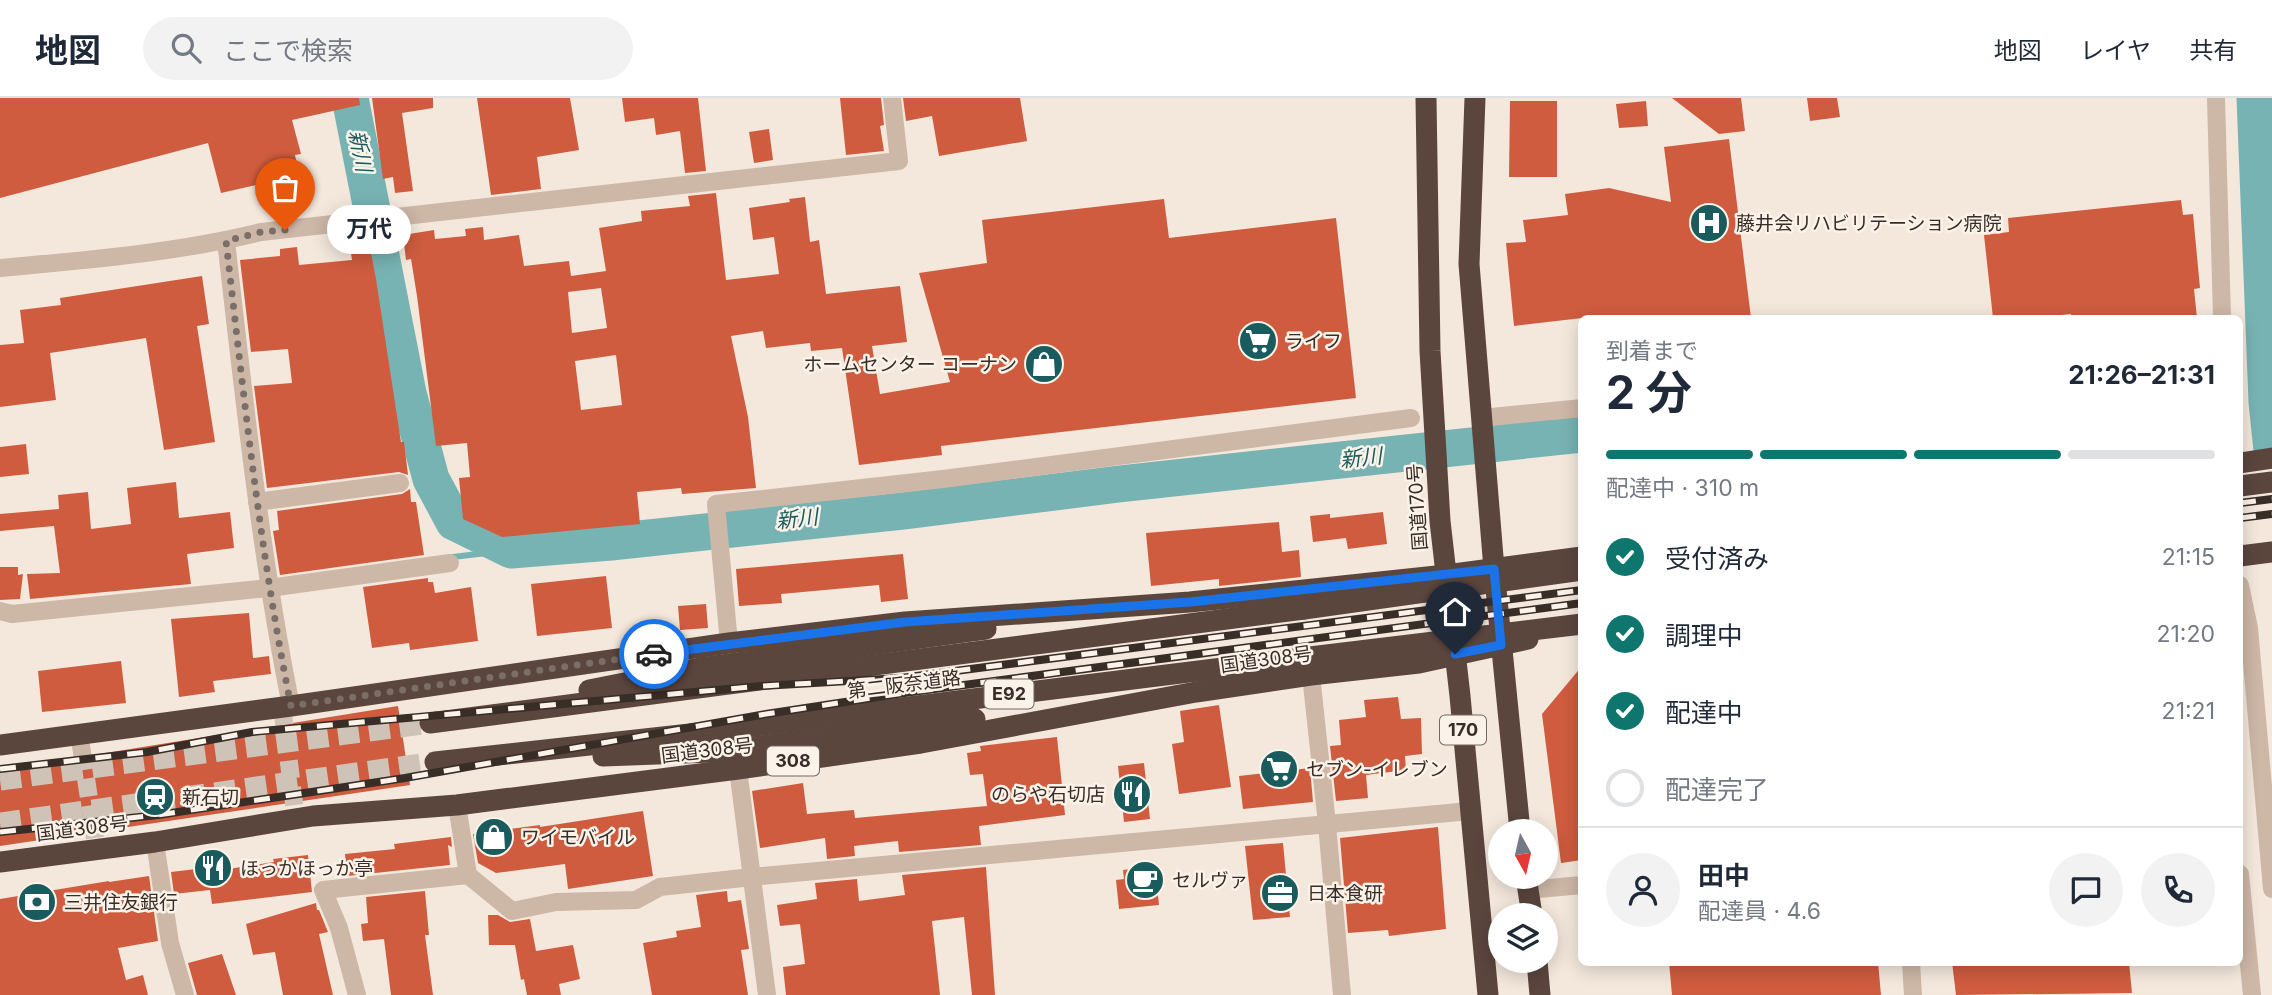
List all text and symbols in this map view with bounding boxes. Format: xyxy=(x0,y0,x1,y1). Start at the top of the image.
search box xyxy=(143,17,633,80)
icon: search xyxy=(167,29,205,67)
text: 地図 xyxy=(35,30,101,70)
text: ここで検索 xyxy=(223,35,353,66)
text: 地図 xyxy=(1994,36,2042,65)
text: レイヤ xyxy=(2080,36,2151,65)
text: 共有 xyxy=(2189,36,2237,65)
water label: 新川 xyxy=(344,128,377,176)
pin xyxy=(255,158,315,230)
icon: bag xyxy=(266,169,304,207)
hospital icon: 藤井会リハビリテーション病院 xyxy=(1688,202,1730,244)
callout: 万代 xyxy=(327,206,411,254)
place label: 藤井会リハビリテーション病院 xyxy=(1736,212,2002,235)
text: 万代 xyxy=(346,215,392,243)
supermarket icon: ライフ xyxy=(1237,320,1279,362)
place label: ライフ xyxy=(1285,330,1342,353)
text: 到着まで xyxy=(1606,337,1698,365)
shop icon: ホームセンター コーナン xyxy=(1023,343,1065,385)
place label: ホームセンター コーナン xyxy=(803,353,1017,376)
text: 21:26–21:31 xyxy=(2068,359,2215,390)
text: 2 分 xyxy=(1606,364,1692,420)
water label: 新川 xyxy=(1339,443,1385,472)
street label: 国道170号 xyxy=(1403,463,1432,551)
text: 配達中 · 310 m xyxy=(1606,474,1759,502)
water label: 新川 xyxy=(775,504,821,533)
icon: check xyxy=(1606,538,1644,576)
text: 受付済み xyxy=(1665,543,1769,574)
text: 21:15 xyxy=(2162,543,2215,571)
pin xyxy=(1425,582,1485,654)
icon: home xyxy=(1436,593,1474,631)
icon: check xyxy=(1606,615,1644,653)
courier xyxy=(619,619,689,689)
text: 調理中 xyxy=(1665,620,1743,651)
text: 21:20 xyxy=(2156,620,2215,648)
icon: car xyxy=(635,635,673,673)
street label: 国道308号 xyxy=(1219,642,1313,677)
street label: 第二阪奈道路 xyxy=(846,666,962,703)
road number: E92 xyxy=(984,680,1034,708)
icon: check xyxy=(1606,692,1644,730)
text: 配達中 xyxy=(1665,697,1743,728)
text: 21:21 xyxy=(2162,697,2215,725)
road number: 170 xyxy=(1440,716,1486,744)
street label: 国道308号 xyxy=(660,733,754,768)
road number: 308 xyxy=(767,746,819,776)
supermarket icon: セブン-イレブン xyxy=(1258,748,1300,790)
place label: セブン-イレブン xyxy=(1306,758,1448,781)
restaurant icon: のらや石切店 xyxy=(1111,773,1153,815)
text: 配達完了 xyxy=(1665,774,1769,805)
station icon: 新石切 xyxy=(134,776,176,818)
place label: のらや石切店 xyxy=(991,783,1105,806)
place label: 新石切 xyxy=(182,786,239,809)
street label: 国道308号 xyxy=(35,811,129,846)
shop icon: ワイモバイル xyxy=(473,816,515,858)
north arrow xyxy=(1488,819,1558,889)
map controls xyxy=(1488,819,1558,973)
place label: ワイモバイル xyxy=(521,826,635,849)
restaurant icon: ほっかほっか亭 xyxy=(192,847,234,889)
button: person xyxy=(1606,853,1680,927)
button: chat xyxy=(2049,853,2123,927)
button: phone xyxy=(2141,853,2215,927)
place label: ほっかほっか亭 xyxy=(240,857,373,880)
cafe icon: セルヴァ xyxy=(1124,859,1166,901)
text: 田中 xyxy=(1698,860,1750,891)
place label: セルヴァ xyxy=(1172,869,1248,892)
office icon: 日本食研 xyxy=(1259,872,1301,914)
bank icon: 三井住友銀行 xyxy=(16,881,58,923)
place label: 日本食研 xyxy=(1307,882,1383,905)
place label: 三井住友銀行 xyxy=(64,891,178,914)
text: 配達員 · 4.6 xyxy=(1698,897,1821,925)
button: layers xyxy=(1488,903,1558,973)

